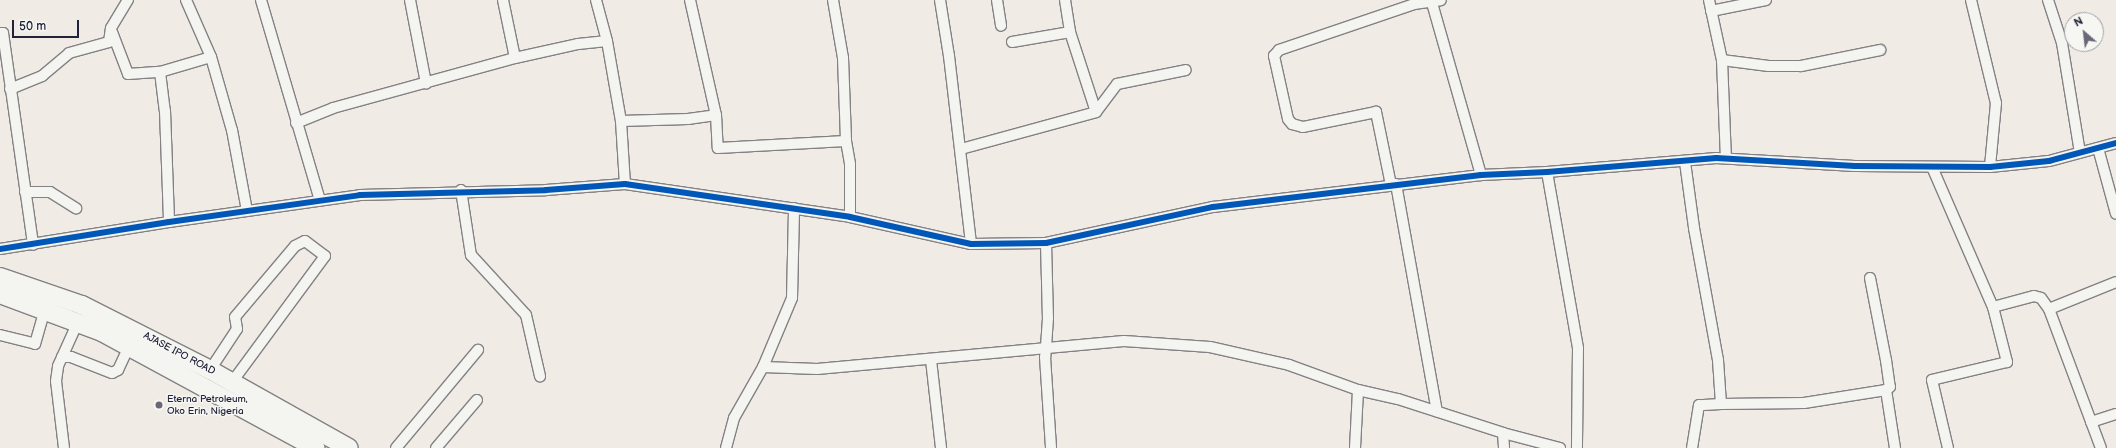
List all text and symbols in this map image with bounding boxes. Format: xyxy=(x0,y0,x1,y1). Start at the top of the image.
scale bar xyxy=(14,12,81,38)
north arrow xyxy=(2064,12,2104,52)
text: N xyxy=(2072,14,2085,30)
text: 50 m xyxy=(19,19,46,34)
street label: AJASE IPO ROAD xyxy=(141,330,217,378)
place label: Eterna Petroleum, Oko Erin, Nigeria xyxy=(167,393,248,416)
marker: Eterna Petroleum, Oko Erin, Nigeria xyxy=(154,400,164,410)

